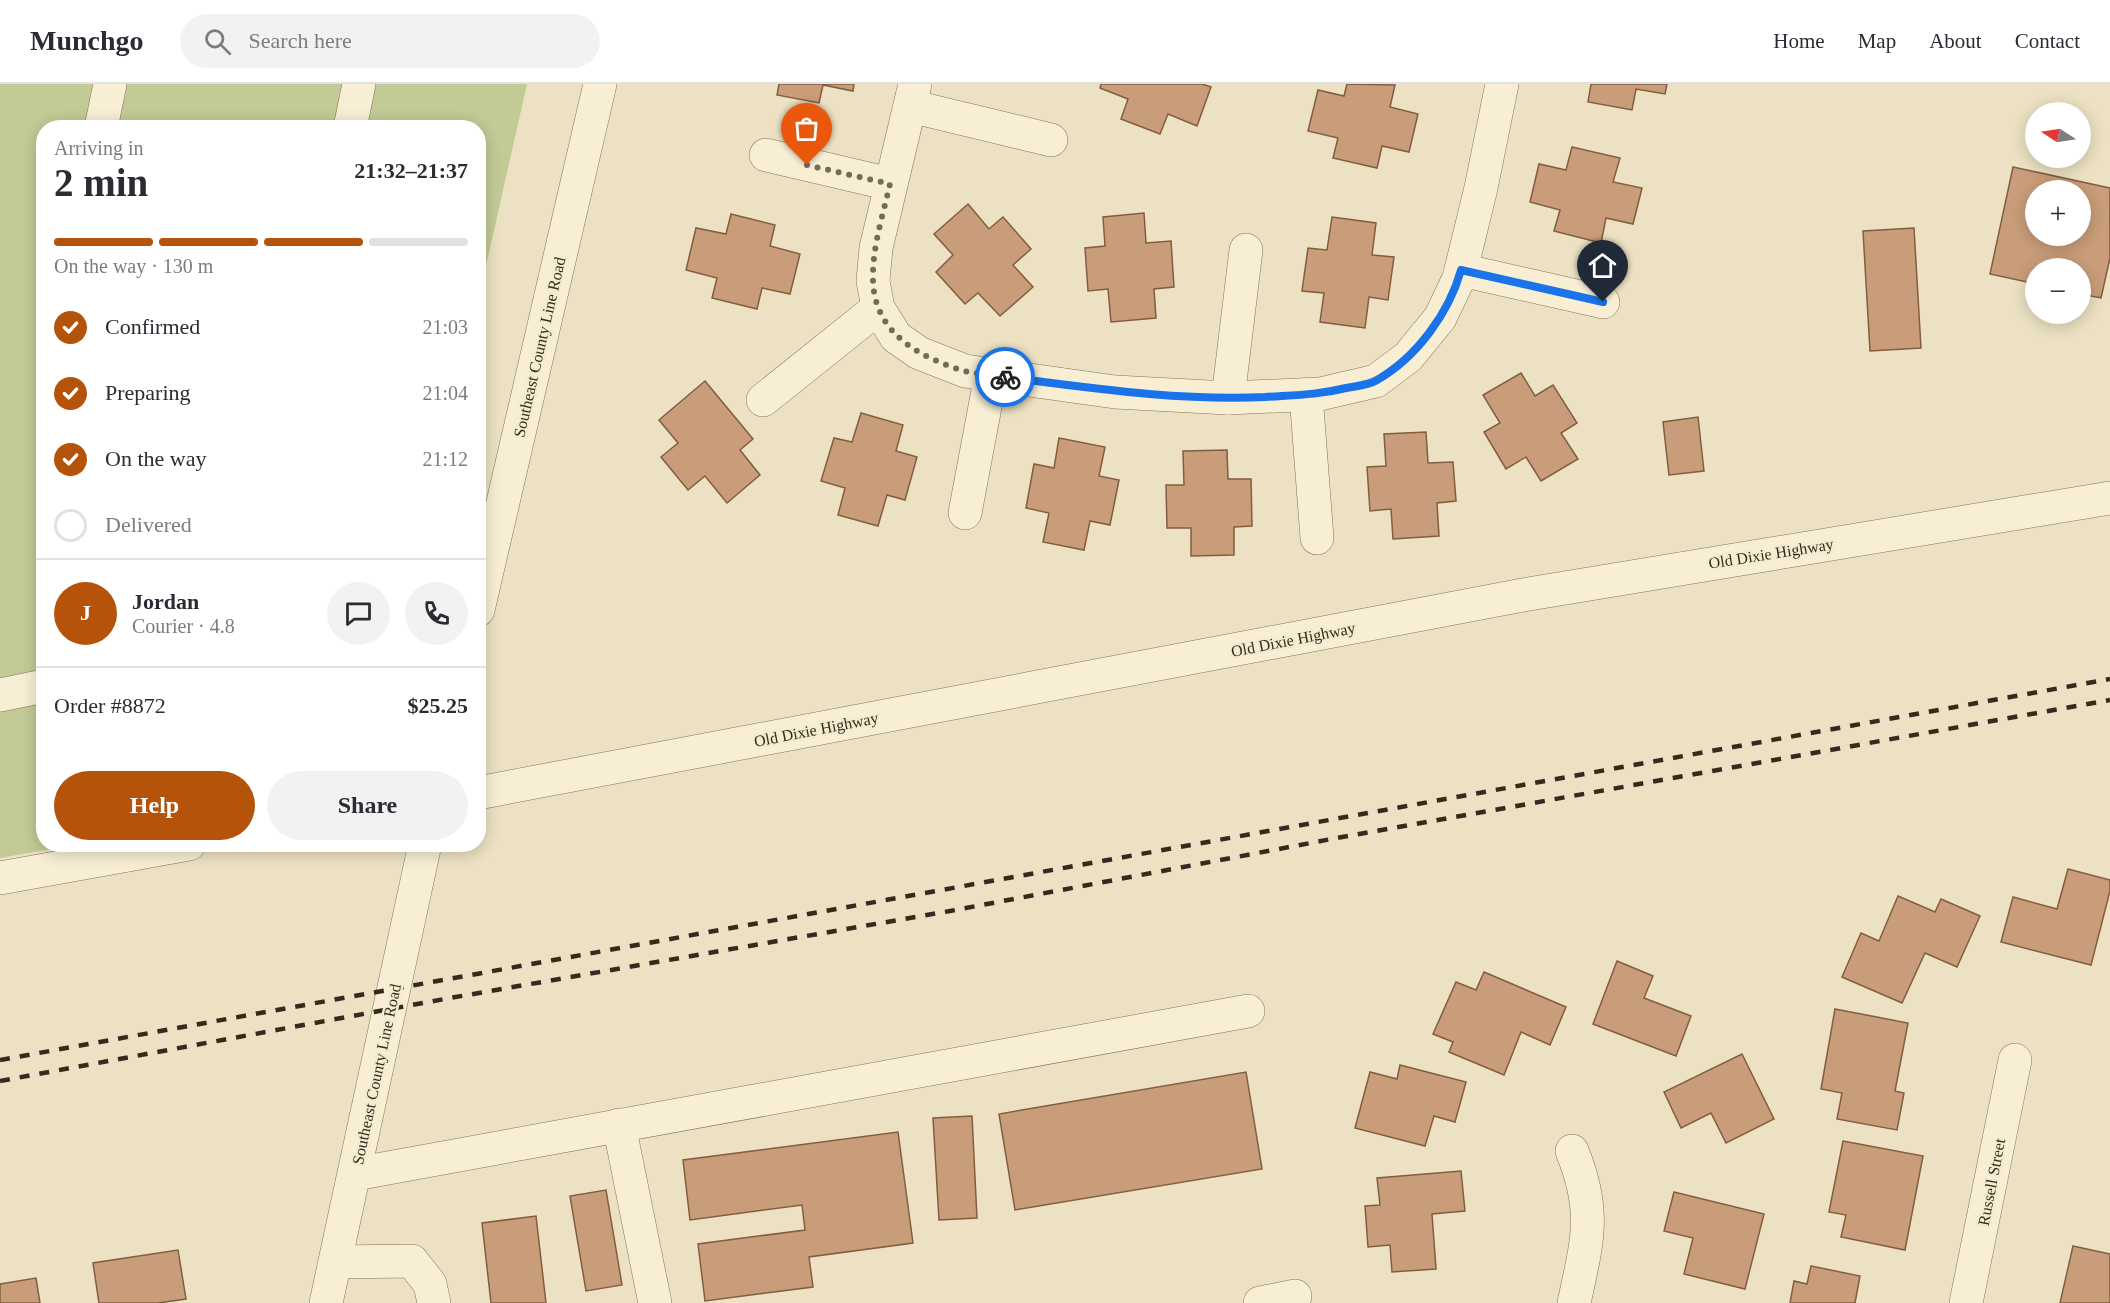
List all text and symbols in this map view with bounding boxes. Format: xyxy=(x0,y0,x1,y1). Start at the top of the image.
search box xyxy=(180,14,600,68)
text: Munchgo xyxy=(30,25,144,56)
icon: search xyxy=(201,25,234,58)
text: Search here xyxy=(249,28,352,53)
text: Home xyxy=(1773,29,1825,53)
text: Map xyxy=(1858,29,1896,53)
text: About xyxy=(1929,29,1982,53)
text: Contact xyxy=(2015,29,2080,53)
north arrow xyxy=(2025,102,2091,168)
map controls xyxy=(2025,102,2091,324)
pin xyxy=(781,103,832,165)
icon: bag xyxy=(790,112,823,145)
text: Arriving in xyxy=(54,137,143,159)
text: 21:32–21:37 xyxy=(354,158,468,183)
text: 2 min xyxy=(54,161,148,204)
button: + xyxy=(2025,180,2091,246)
pin xyxy=(1577,240,1628,302)
icon: home xyxy=(1586,249,1619,282)
text: On the way · 130 m xyxy=(54,255,213,277)
street label: Southeast County Line Road xyxy=(510,255,569,439)
button: − xyxy=(2025,258,2091,324)
icon: check xyxy=(54,311,87,344)
text: Confirmed xyxy=(105,314,200,339)
text: 21:03 xyxy=(422,316,468,338)
courier xyxy=(975,347,1035,407)
icon: bike xyxy=(989,361,1022,394)
icon: check xyxy=(54,377,87,410)
text: Preparing xyxy=(105,380,191,405)
text: 21:04 xyxy=(422,382,468,404)
icon: check xyxy=(54,443,87,476)
text: On the way xyxy=(105,446,206,471)
text: 21:12 xyxy=(422,448,468,470)
text: Delivered xyxy=(105,512,192,537)
street label: Old Dixie Highway xyxy=(1707,535,1835,573)
button: chat xyxy=(327,582,390,645)
button: phone xyxy=(405,582,468,645)
text: Jordan xyxy=(132,589,199,614)
text: J xyxy=(80,600,91,625)
text: Courier · 4.8 xyxy=(132,615,235,637)
street label: Old Dixie Highway xyxy=(1230,619,1357,661)
text: Order #8872 xyxy=(54,693,166,718)
text: $25.25 xyxy=(408,693,468,718)
street label: Old Dixie Highway xyxy=(753,709,880,751)
button: Help xyxy=(54,771,255,840)
button: Share xyxy=(267,771,468,840)
street label: Southeast County Line Road xyxy=(349,982,405,1166)
street label: Russell Street xyxy=(1975,1137,2008,1227)

